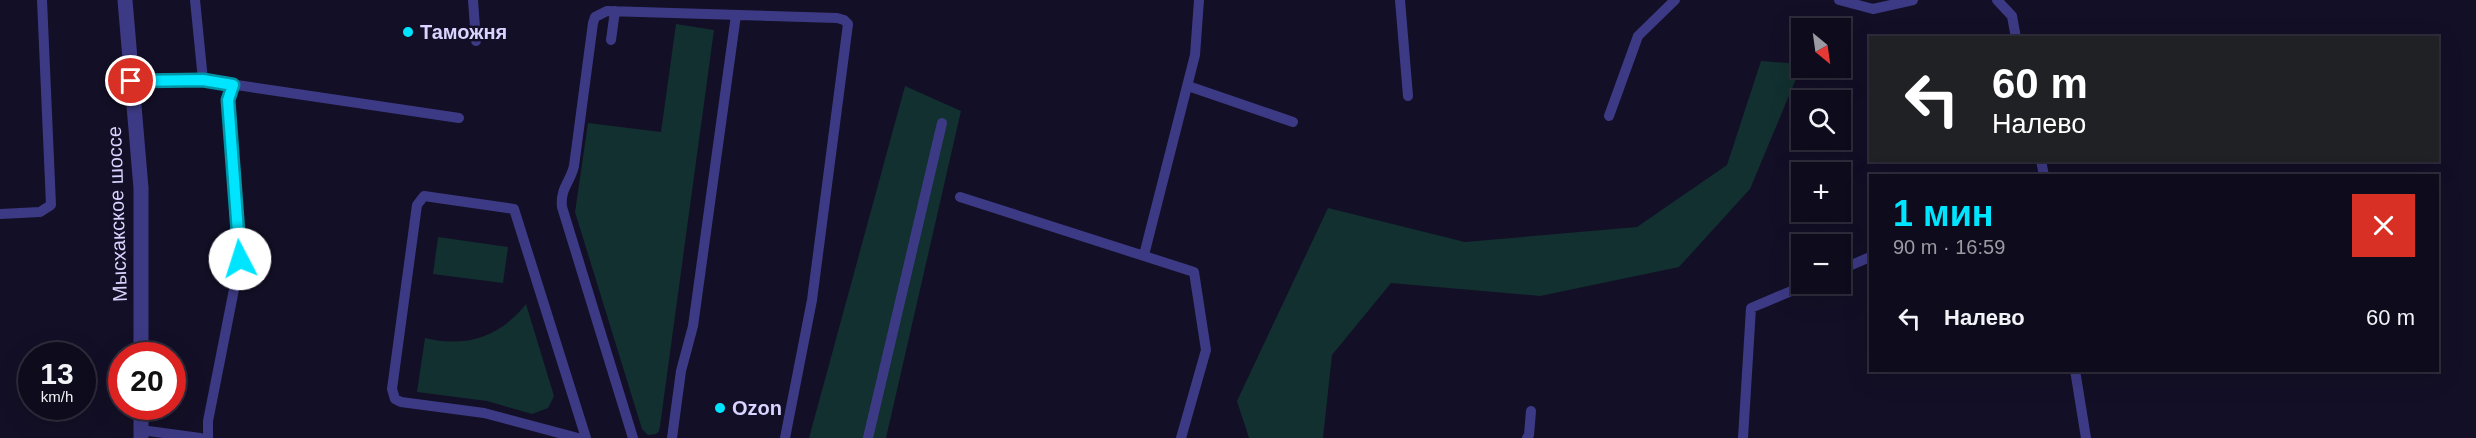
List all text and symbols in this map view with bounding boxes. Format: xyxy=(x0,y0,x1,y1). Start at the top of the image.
north arrow xyxy=(1791,18,1851,78)
map controls xyxy=(1791,18,1851,294)
place label: Таможня xyxy=(420,21,507,43)
marker: Таможня xyxy=(401,25,415,39)
pin xyxy=(105,55,156,106)
icon: left xyxy=(1893,60,1971,138)
text: 60 m xyxy=(1992,60,2088,107)
icon: arrive xyxy=(114,64,147,97)
button: search xyxy=(1791,90,1851,150)
text: Налево xyxy=(1992,109,2086,139)
street label: Мысхакское шоссе xyxy=(103,126,131,302)
button: + xyxy=(1791,162,1851,222)
text: 1 мин xyxy=(1893,193,1994,234)
button: close xyxy=(2352,194,2415,257)
position arrow xyxy=(208,227,272,291)
button: − xyxy=(1791,234,1851,294)
text: 90 m · 16:59 xyxy=(1893,236,2005,258)
icon: left xyxy=(1893,302,1926,335)
text: Налево xyxy=(1944,305,2025,330)
text: 60 m xyxy=(2366,305,2415,330)
speed limit sign: 20 xyxy=(108,342,186,420)
text: 13 xyxy=(40,357,74,390)
text: km/h xyxy=(41,388,73,405)
place label: Ozon xyxy=(732,397,782,419)
marker: Ozon xyxy=(713,401,727,415)

